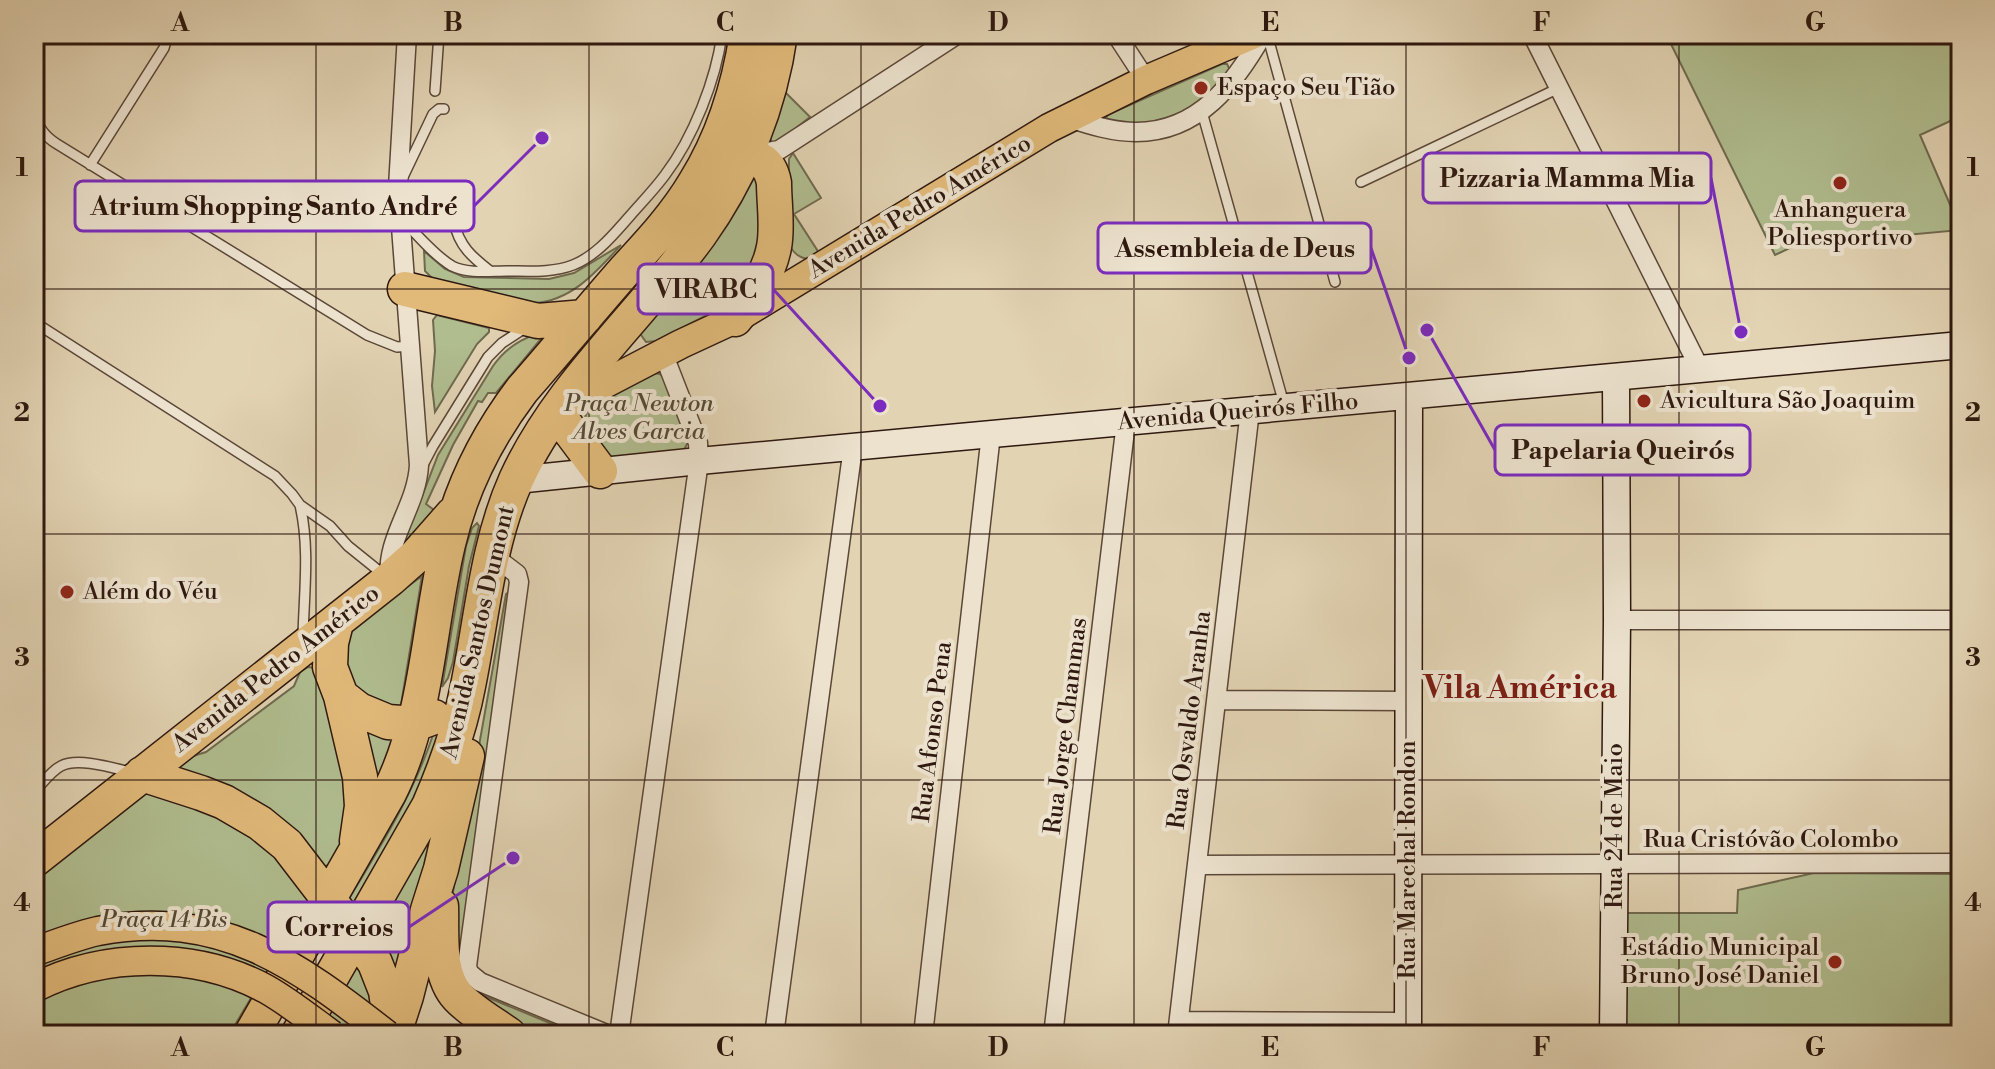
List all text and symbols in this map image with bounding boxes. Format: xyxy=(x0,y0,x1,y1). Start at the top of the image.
text: A xyxy=(170,7,190,39)
text: B xyxy=(443,7,463,39)
text: C xyxy=(716,7,734,39)
text: D xyxy=(988,7,1008,39)
text: E xyxy=(1261,7,1279,39)
text: F xyxy=(1533,7,1551,39)
text: G xyxy=(1805,7,1826,39)
place label: Espaço Seu Tião xyxy=(1217,73,1395,103)
marker: Espaço Seu Tião xyxy=(1192,79,1210,97)
street label: Avenida Pedro Américo xyxy=(802,128,1037,286)
text: 1 xyxy=(16,152,29,184)
text: 1 xyxy=(1967,152,1980,184)
callout: Pizzaria Mamma Mia xyxy=(1423,153,1711,203)
text: Pizzaria Mamma Mia xyxy=(1439,163,1696,195)
marker: Anhanguera Poliesportivo xyxy=(1831,174,1849,192)
callout: Atrium Shopping Santo André xyxy=(75,181,474,231)
text: Atrium Shopping Santo André xyxy=(89,191,458,223)
place label: Anhanguera Poliesportivo xyxy=(1767,195,1913,253)
callout: Assembleia de Deus xyxy=(1098,223,1371,273)
text: Assembleia de Deus xyxy=(1114,233,1355,265)
callout: VIRABC xyxy=(638,264,773,314)
text: VIRABC xyxy=(654,274,757,306)
place label: Avicultura São Joaquim xyxy=(1659,386,1915,416)
street label: Avenida Queirós Filho xyxy=(1115,387,1360,438)
park label: Praça Newton Alves Garcia xyxy=(563,389,714,447)
marker: Avicultura São Joaquim xyxy=(1635,392,1653,410)
text: 2 xyxy=(14,397,30,429)
text: 2 xyxy=(1965,397,1981,429)
callout: Papelaria Queirós xyxy=(1495,425,1750,475)
text: Papelaria Queirós xyxy=(1511,435,1735,467)
street label: Avenida Santos Dumont xyxy=(434,502,522,763)
place label: Além do Véu xyxy=(82,577,218,607)
street label: Avenida Pedro Américo xyxy=(165,579,386,760)
marker: Além do Véu xyxy=(58,583,76,601)
street label: Rua Osvaldo Aranha xyxy=(1162,608,1218,831)
street label: Rua Jorge Chammas xyxy=(1038,616,1094,836)
street label: Rua Afonso Pena xyxy=(907,639,959,824)
text: 3 xyxy=(14,642,30,674)
text: 3 xyxy=(1965,642,1981,674)
district label: Vila América xyxy=(1422,668,1617,708)
street label: Rua Marechal Rondon xyxy=(1393,740,1423,980)
street label: Rua 24 de Maio xyxy=(1600,743,1630,909)
street label: Rua Cristóvão Colombo xyxy=(1643,825,1899,855)
text: 4 xyxy=(13,887,31,919)
text: 4 xyxy=(1964,887,1982,919)
callout: Correios xyxy=(268,902,409,952)
park label: Praça 14 Bis xyxy=(100,905,227,935)
text: Correios xyxy=(284,912,394,944)
place label: Estádio Municipal Bruno José Daniel xyxy=(1620,933,1819,991)
marker: Estádio Municipal Bruno José Daniel xyxy=(1826,953,1844,971)
text: A xyxy=(170,1032,190,1064)
text: B xyxy=(443,1032,463,1064)
text: C xyxy=(716,1032,734,1064)
text: D xyxy=(988,1032,1008,1064)
text: E xyxy=(1261,1032,1279,1064)
text: F xyxy=(1533,1032,1551,1064)
text: G xyxy=(1805,1032,1826,1064)

